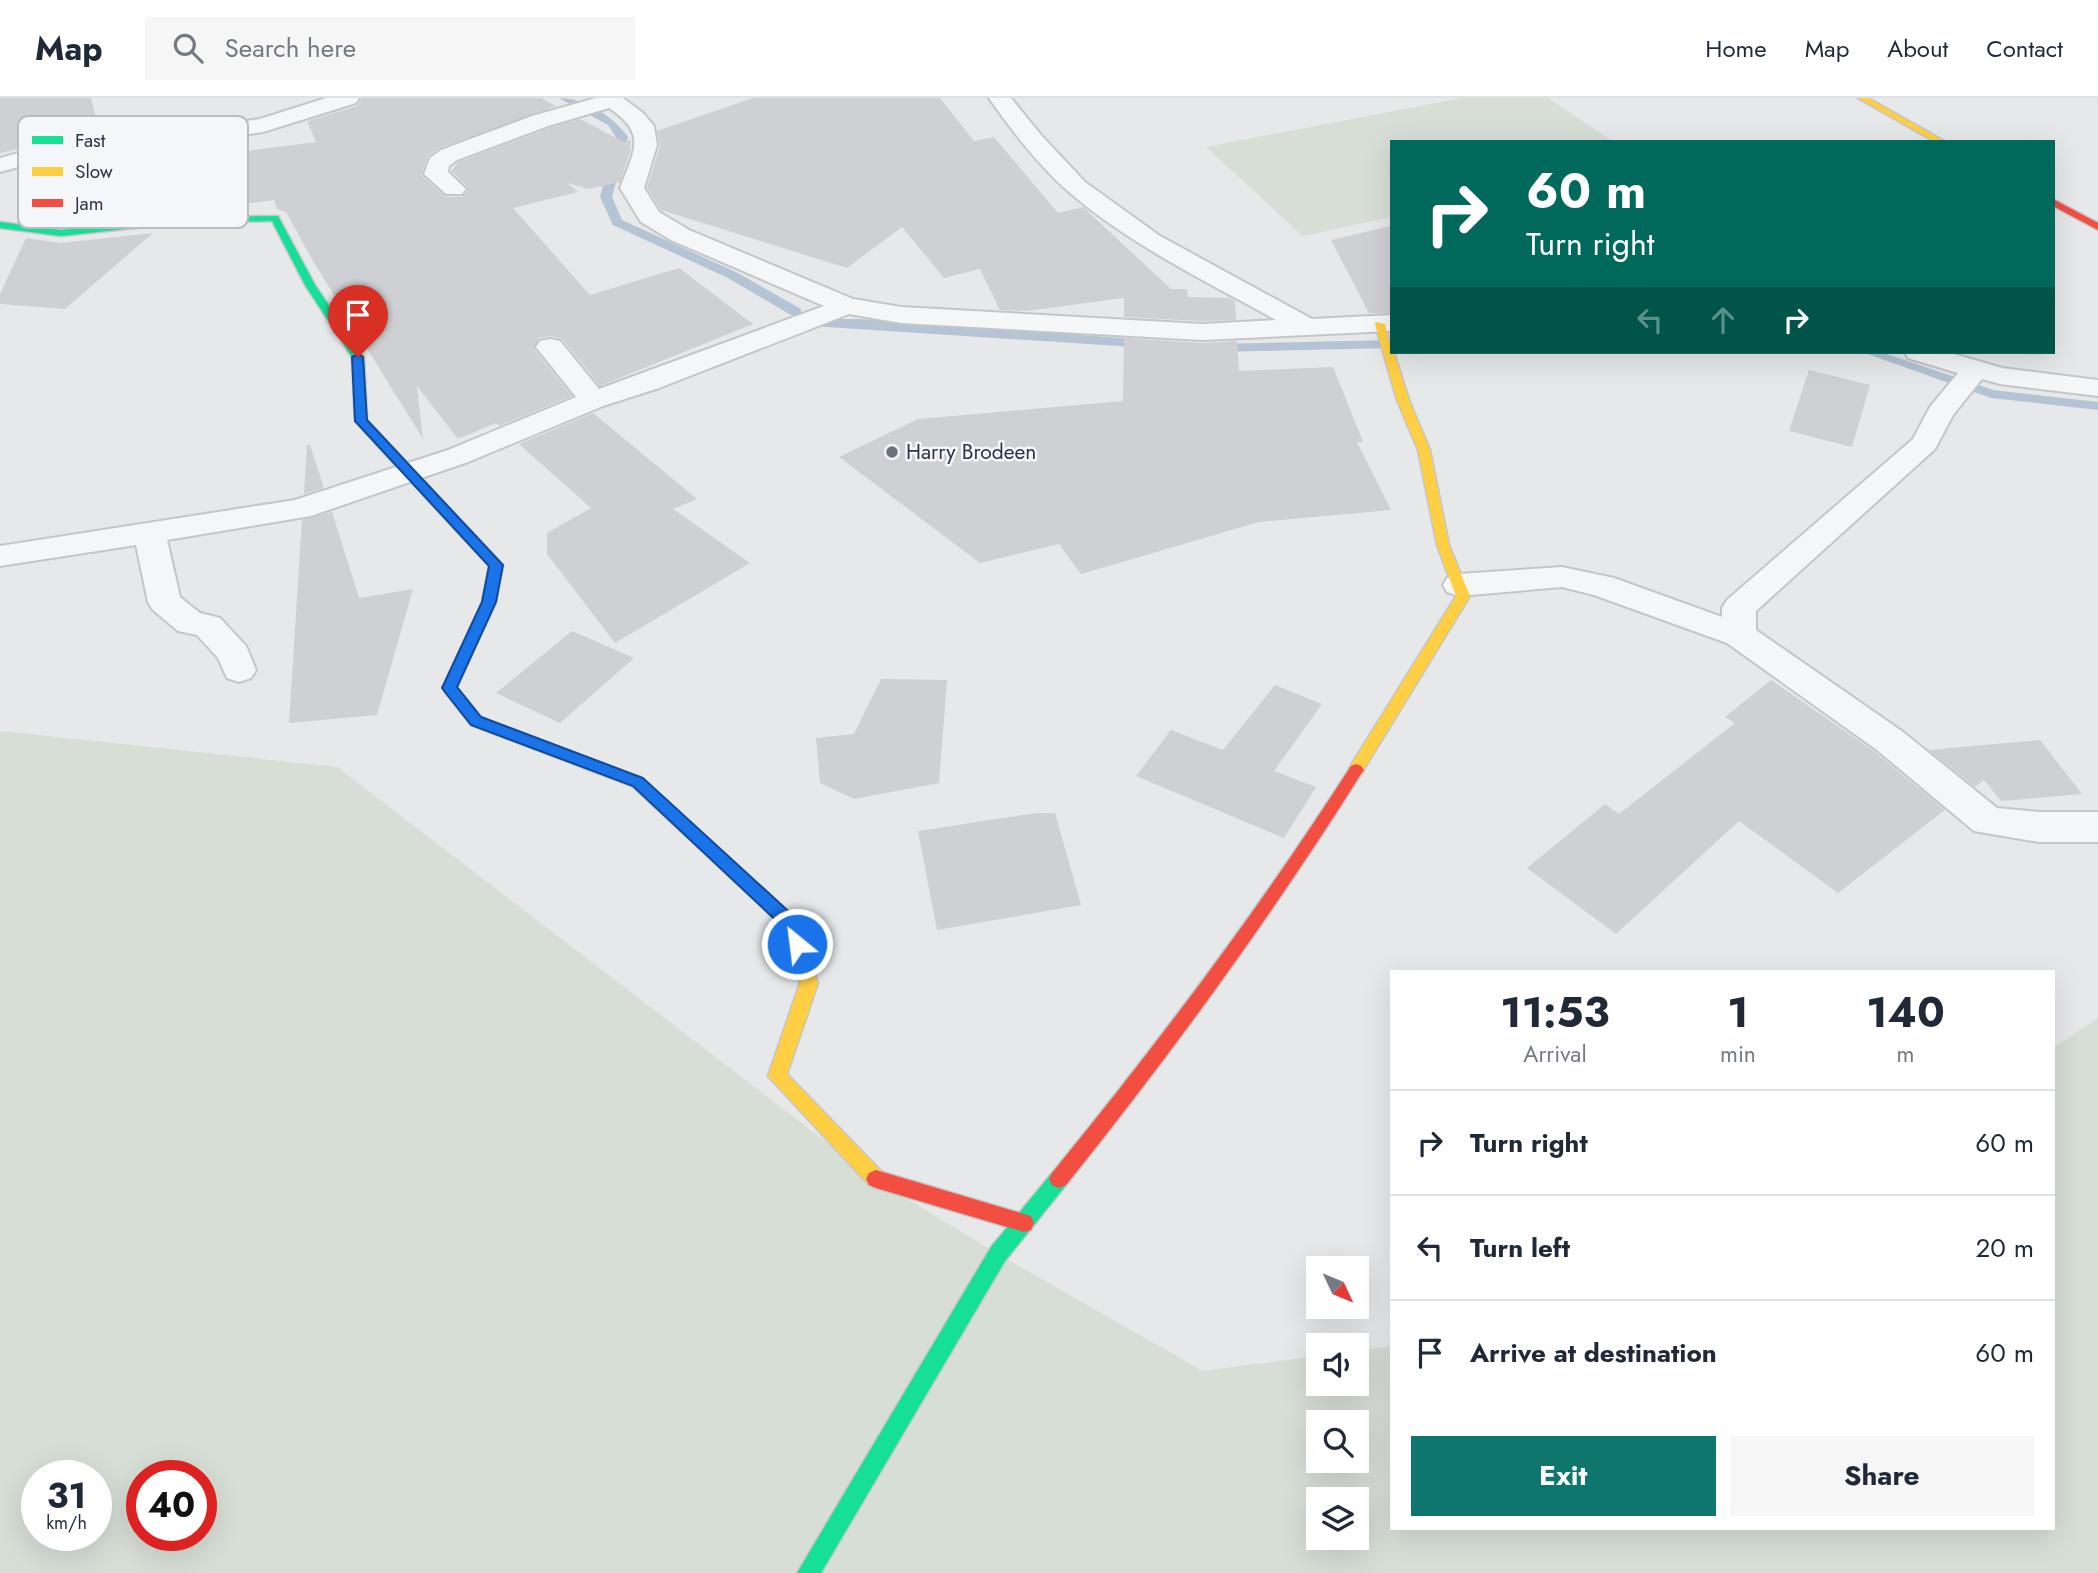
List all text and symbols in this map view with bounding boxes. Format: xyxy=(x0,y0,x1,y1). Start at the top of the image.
search box xyxy=(145,17,635,80)
text: Map xyxy=(35,25,103,72)
icon: search xyxy=(169,29,207,67)
text: Search here xyxy=(225,29,356,67)
text: Home xyxy=(1705,31,1767,66)
text: Map xyxy=(1805,31,1849,66)
text: About xyxy=(1887,31,1948,66)
text: Contact xyxy=(1986,31,2063,66)
legend xyxy=(18,116,248,228)
text: Fast xyxy=(75,127,106,154)
text: 60 m xyxy=(1526,156,1646,226)
text: Slow xyxy=(75,158,113,185)
icon: right xyxy=(1411,168,1502,259)
text: Jam xyxy=(72,190,104,217)
text: Turn right xyxy=(1526,221,1655,267)
pin xyxy=(328,285,388,357)
icon: arrive xyxy=(339,296,377,334)
icon: left xyxy=(1631,301,1669,339)
icon: ahead xyxy=(1704,301,1742,339)
icon: right xyxy=(1777,301,1815,339)
place label: Harry Brodeen xyxy=(906,437,1036,467)
marker: Harry Brodeen xyxy=(884,444,900,460)
position arrow xyxy=(760,907,834,981)
text: 11:53 xyxy=(1500,982,1610,1043)
text: 1 xyxy=(1727,982,1749,1043)
text: 140 xyxy=(1866,982,1945,1043)
text: Arrival xyxy=(1523,1037,1587,1071)
text: min xyxy=(1720,1037,1756,1071)
text: m xyxy=(1896,1037,1914,1071)
icon: right xyxy=(1411,1124,1449,1162)
text: Turn right xyxy=(1470,1124,1588,1162)
text: 60 m xyxy=(1975,1124,2034,1162)
icon: left xyxy=(1411,1229,1449,1267)
text: Turn left xyxy=(1470,1229,1570,1267)
text: 20 m xyxy=(1976,1229,2034,1267)
north arrow xyxy=(1306,1256,1368,1320)
map controls xyxy=(1306,1256,1369,1550)
button: sound xyxy=(1306,1333,1369,1396)
icon: arrive xyxy=(1411,1334,1449,1372)
text: Arrive at destination xyxy=(1470,1334,1717,1372)
text: 60 m xyxy=(1975,1334,2034,1372)
button: search xyxy=(1306,1410,1369,1473)
button: Exit xyxy=(1411,1436,1716,1516)
button: Share xyxy=(1730,1436,2034,1516)
speed limit sign: 40 xyxy=(126,1460,217,1551)
text: 31 xyxy=(47,1471,86,1521)
button: layers xyxy=(1306,1487,1369,1550)
text: km/h xyxy=(46,1510,87,1536)

